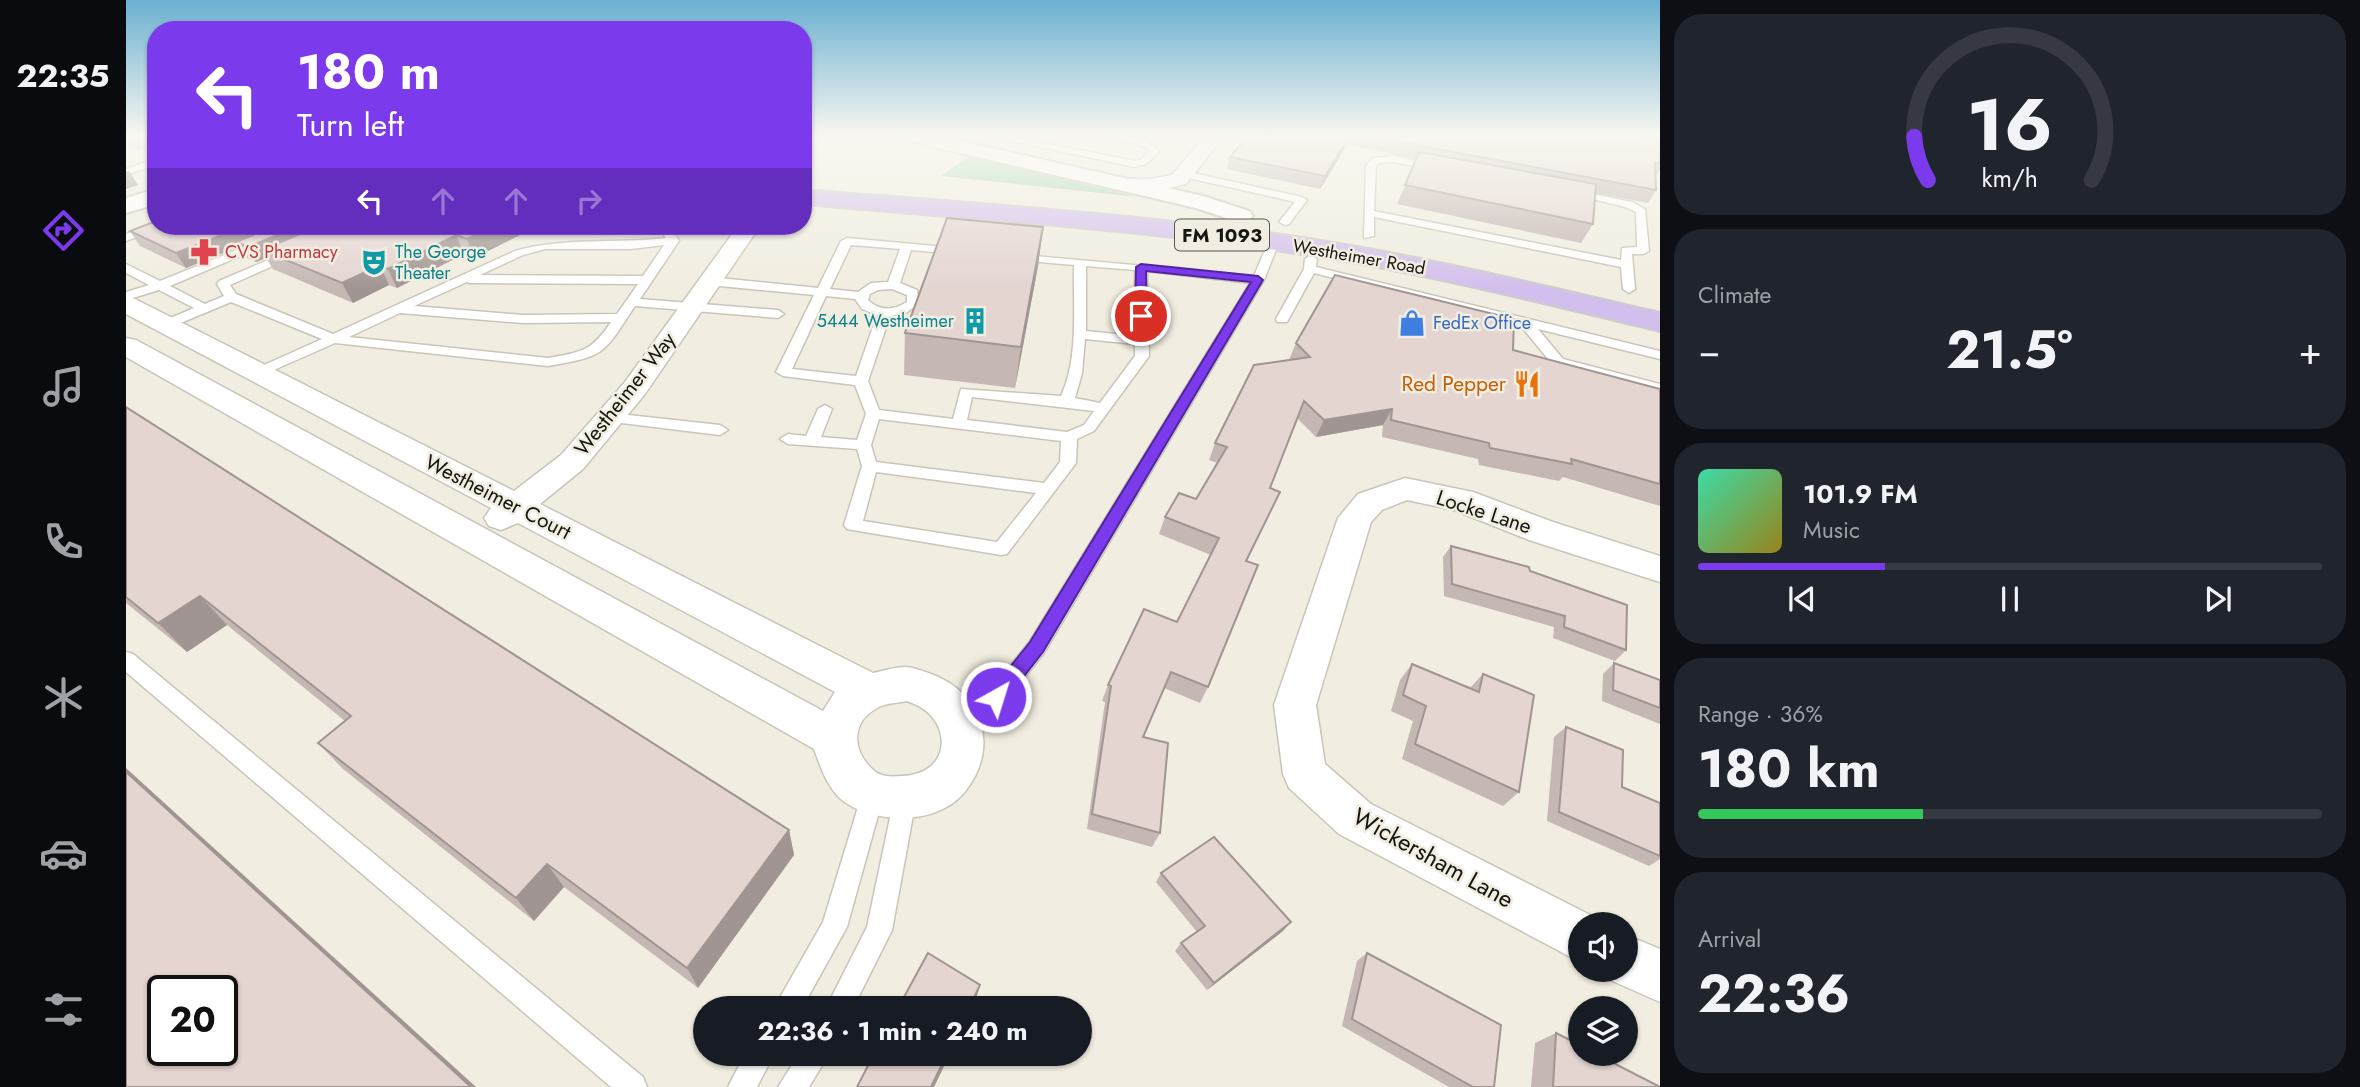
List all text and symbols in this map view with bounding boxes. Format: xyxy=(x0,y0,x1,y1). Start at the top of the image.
text: 180 m xyxy=(297,37,440,107)
icon: left xyxy=(182,49,273,140)
text: 22:35 xyxy=(17,53,109,99)
text: 16 xyxy=(1967,73,2053,178)
text: Turn left xyxy=(297,102,404,148)
text: km/h xyxy=(1982,160,2038,196)
icon: left xyxy=(351,182,389,220)
icon: ahead xyxy=(424,182,462,220)
icon: ahead xyxy=(497,182,535,220)
icon: right xyxy=(570,182,608,220)
icon: directions xyxy=(39,206,88,255)
road number: FM 1093 xyxy=(1175,219,1269,250)
street label: Westheimer Road xyxy=(1291,233,1427,281)
pharmacy icon: CVS Pharmacy xyxy=(189,237,219,267)
place label: CVS Pharmacy xyxy=(225,239,338,265)
place label: The George Theater xyxy=(395,239,486,286)
theatre icon: The George Theater xyxy=(359,247,389,277)
text: Climate xyxy=(1698,278,1771,312)
pin xyxy=(1111,286,1171,346)
icon: arrive xyxy=(1122,297,1160,335)
building icon: 5444 Westheimer xyxy=(960,306,990,336)
place label: 5444 Westheimer xyxy=(817,308,955,334)
shop icon: FedEx Office xyxy=(1397,308,1427,338)
place label: FedEx Office xyxy=(1433,310,1531,336)
text: 21.5° xyxy=(1946,312,2073,388)
text: − xyxy=(1698,323,1720,378)
text: + xyxy=(2299,323,2322,378)
street label: Westheimer Way xyxy=(567,325,683,462)
icon: music xyxy=(39,362,88,411)
place label: Red Pepper xyxy=(1402,369,1507,399)
restaurant icon: Red Pepper xyxy=(1512,369,1542,399)
street label: Westheimer Court xyxy=(420,447,576,547)
text: 101.9 FM xyxy=(1803,475,1918,513)
street label: Locke Lane xyxy=(1433,483,1536,542)
text: Music xyxy=(1803,513,1860,547)
icon: phone xyxy=(39,517,88,566)
icon: previous xyxy=(1783,580,1821,618)
icon: pause xyxy=(1991,580,2029,618)
icon: next xyxy=(2199,580,2237,618)
position arrow xyxy=(959,660,1033,734)
icon: climate xyxy=(39,673,88,722)
text: Range · 36% xyxy=(1698,697,1823,731)
text: 180 km xyxy=(1698,731,1880,807)
street label: Wickersham Lane xyxy=(1346,799,1520,916)
icon: car xyxy=(39,829,88,878)
map controls xyxy=(1568,912,1638,1066)
button: sound xyxy=(1568,912,1638,982)
text: Arrival xyxy=(1698,922,1761,956)
text: 22:36 xyxy=(1698,956,1850,1032)
speed limit sign: 20 xyxy=(147,975,238,1066)
icon: filters xyxy=(39,985,88,1034)
button: layers xyxy=(1568,996,1638,1066)
text: 22:36 · 1 min · 240 m xyxy=(758,1012,1027,1050)

